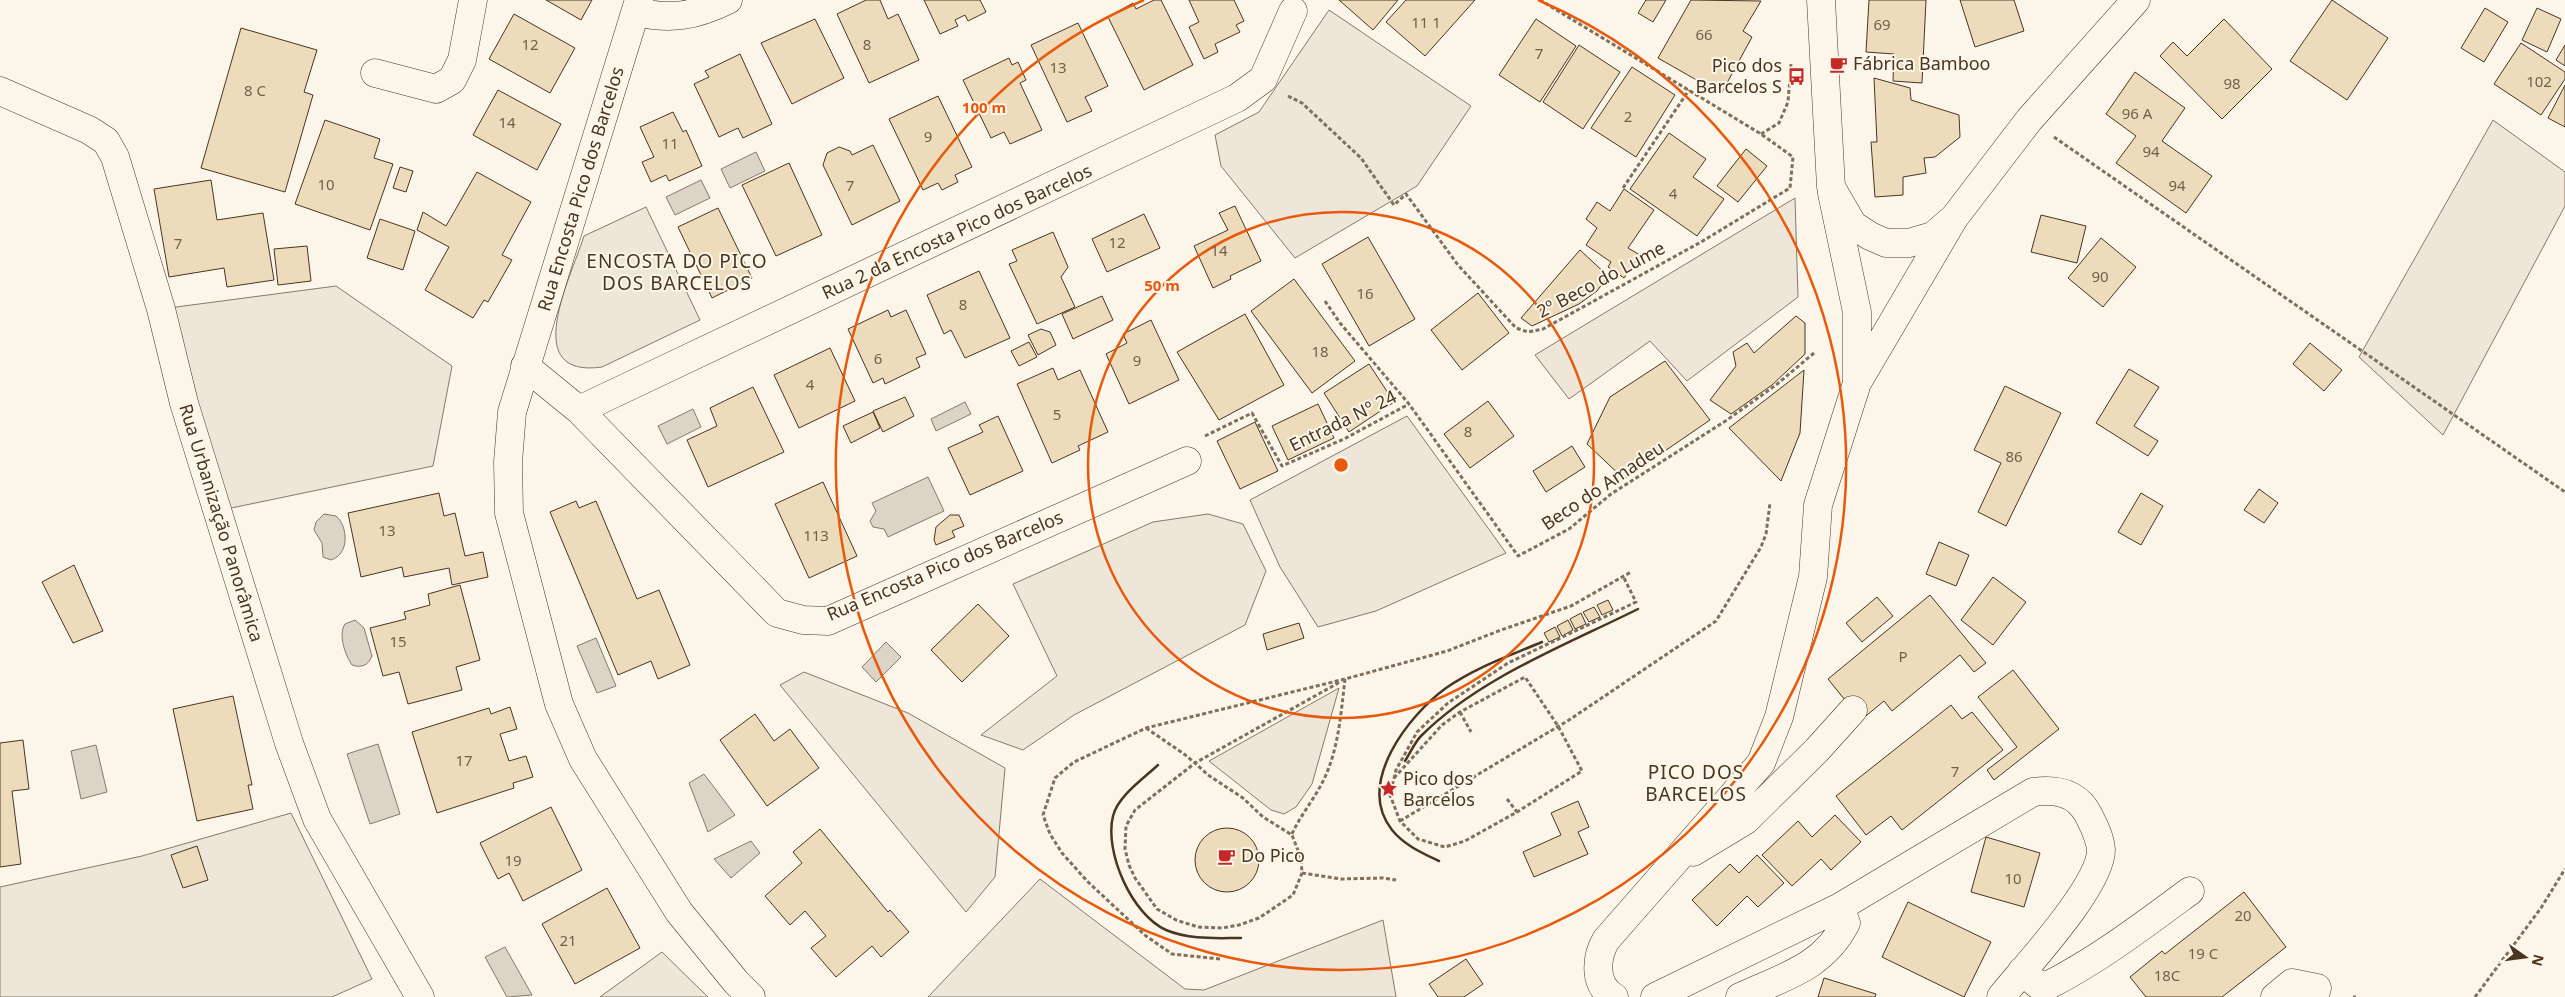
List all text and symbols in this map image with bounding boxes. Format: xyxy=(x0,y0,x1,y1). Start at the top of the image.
house number: 11 1 xyxy=(1411,12,1441,32)
house number: 69 xyxy=(1873,14,1891,34)
house number: 66 xyxy=(1695,24,1713,44)
house number: 12 xyxy=(521,34,539,54)
house number: 8 xyxy=(863,34,871,54)
house number: 7 xyxy=(1535,43,1543,63)
place label: Fábrica Bamboo xyxy=(1853,51,1990,75)
place label: Pico dos Barcelos S xyxy=(1696,53,1782,98)
cafe icon: Fábrica Bamboo xyxy=(1829,54,1849,74)
house number: 13 xyxy=(1049,57,1067,77)
street label: Rua Encosta Pico dos Barcelos xyxy=(531,64,629,314)
bus stop icon: Pico dos Barcelos S xyxy=(1786,66,1806,86)
house number: 102 xyxy=(2526,71,2552,91)
house number: 98 xyxy=(2223,73,2241,93)
house number: 8 C xyxy=(244,80,266,100)
text: 100 m xyxy=(962,97,1006,117)
house number: 96 A xyxy=(2122,103,2153,123)
house number: 2 xyxy=(1624,106,1632,126)
house number: 14 xyxy=(498,112,516,132)
house number: 9 xyxy=(924,126,932,146)
house number: 11 xyxy=(661,133,679,153)
house number: 94 xyxy=(2142,141,2160,161)
street label: Rua 2 da Encosta Pico dos Barcelos xyxy=(818,158,1095,304)
house number: 10 xyxy=(317,174,335,194)
house number: 7 xyxy=(846,175,854,195)
house number: 94 xyxy=(2168,175,2186,195)
house number: 4 xyxy=(1669,183,1678,203)
house number: 12 xyxy=(1108,232,1126,252)
house number: 7 xyxy=(174,233,182,253)
street label: 2º Beco do Lume xyxy=(1532,235,1669,323)
house number: 14 xyxy=(1210,240,1228,260)
district label: ENCOSTA DO PICO DOS BARCELOS xyxy=(586,248,768,296)
house number: 90 xyxy=(2091,266,2109,286)
text: 50 m xyxy=(1144,275,1180,295)
house number: 16 xyxy=(1356,283,1374,303)
house number: 8 xyxy=(959,294,967,314)
house number: 18 xyxy=(1311,341,1329,361)
house number: 6 xyxy=(874,348,882,368)
house number: 9 xyxy=(1133,350,1141,370)
house number: 4 xyxy=(806,374,815,394)
street label: Entrada Nº 24 xyxy=(1285,384,1400,456)
street label: Rua Urbanização Panorâmica xyxy=(174,401,270,645)
house number: 5 xyxy=(1053,404,1061,424)
house number: 8 xyxy=(1464,421,1472,441)
street label: Beco do Amadeu xyxy=(1536,435,1669,535)
house number: 86 xyxy=(2005,446,2023,466)
centre of rings xyxy=(1332,456,1350,474)
street label: Rua Encosta Pico dos Barcelos xyxy=(823,504,1066,626)
house number: 13 xyxy=(378,520,396,540)
house number: 113 xyxy=(803,525,829,545)
house number: 15 xyxy=(389,631,407,651)
house number: P xyxy=(1898,646,1908,666)
house number: 17 xyxy=(455,750,473,770)
district label: PICO DOS BARCELOS xyxy=(1645,759,1747,807)
house number: 7 xyxy=(1951,761,1959,781)
place label: Pico dos Barcelos xyxy=(1403,766,1475,811)
place icon: Pico dos Barcelos xyxy=(1379,779,1399,799)
place label: Do Pico xyxy=(1241,843,1305,867)
cafe icon: Do Pico xyxy=(1217,846,1237,866)
house number: 19 xyxy=(504,850,522,870)
house number: 10 xyxy=(2004,868,2022,888)
house number: 20 xyxy=(2234,905,2252,925)
house number: 21 xyxy=(559,930,577,950)
north arrow xyxy=(2500,932,2550,982)
house number: 19 C xyxy=(2188,943,2219,963)
text: N xyxy=(2528,952,2549,968)
house number: 18C xyxy=(2154,965,2181,985)

